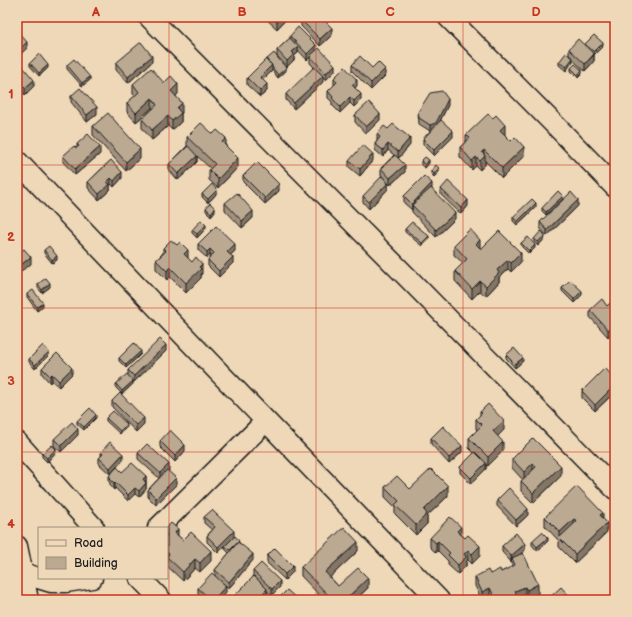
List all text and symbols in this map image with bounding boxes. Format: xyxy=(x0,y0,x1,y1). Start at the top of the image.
text: A xyxy=(91,4,100,20)
text: B xyxy=(237,4,247,20)
text: C xyxy=(385,4,395,20)
text: D xyxy=(531,4,541,20)
text: 1 xyxy=(8,86,14,102)
text: 2 xyxy=(7,229,15,245)
text: 3 xyxy=(7,373,15,389)
text: 4 xyxy=(7,516,15,532)
legend xyxy=(38,527,168,579)
text: Road xyxy=(74,536,103,551)
text: Building xyxy=(74,556,118,571)

